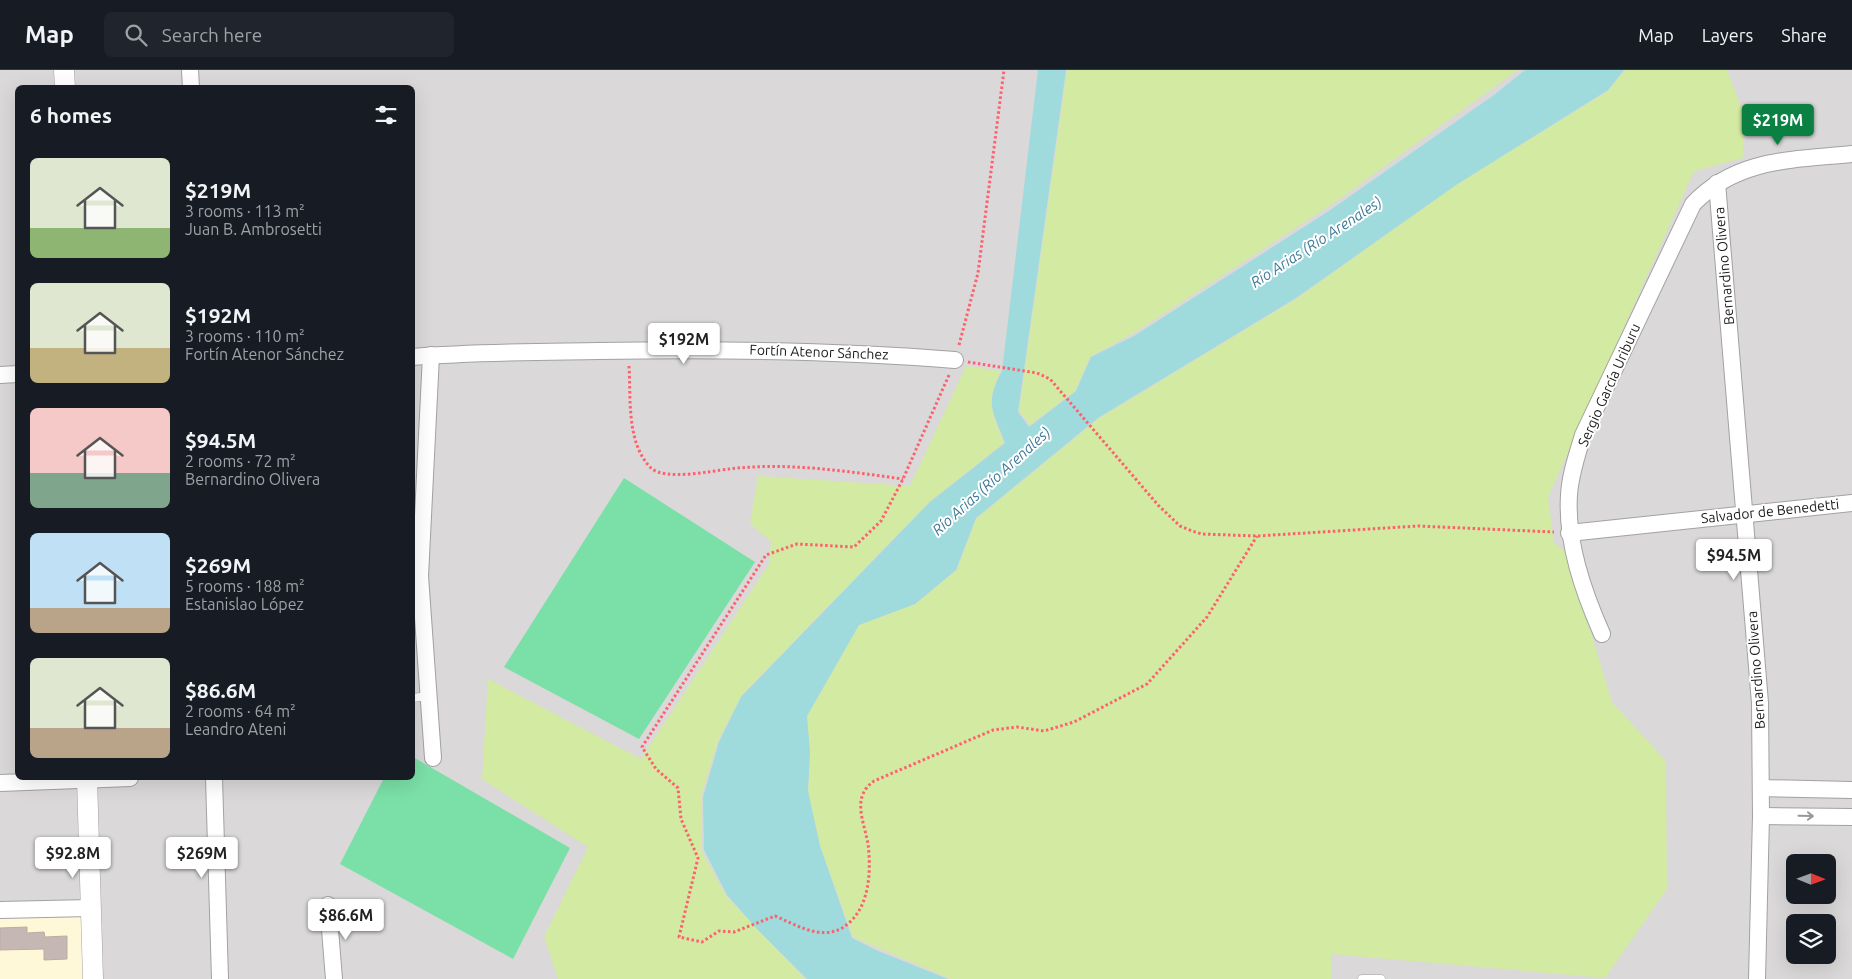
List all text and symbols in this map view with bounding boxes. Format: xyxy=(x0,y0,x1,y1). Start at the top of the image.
search box xyxy=(104,12,454,57)
text: Map xyxy=(25,21,74,48)
icon: search xyxy=(122,21,150,49)
text: Search here xyxy=(162,24,262,46)
text: Map xyxy=(1638,25,1674,45)
text: Layers xyxy=(1702,25,1753,45)
text: Share xyxy=(1781,25,1827,45)
icon: filters xyxy=(372,101,400,129)
text: 6 homes xyxy=(30,103,112,127)
pin: $219M xyxy=(1743,104,1813,146)
text: $219M xyxy=(1753,111,1803,129)
icon: home xyxy=(70,178,130,238)
text: $219M xyxy=(185,178,251,202)
water label: Río Arias (Río Arenales) xyxy=(1247,193,1385,291)
text: 3 rooms · 113 m² xyxy=(185,202,305,220)
street label: Bernardino Olivera xyxy=(1711,206,1737,326)
text: Juan B. Ambrosetti xyxy=(185,220,322,238)
icon: home xyxy=(70,303,130,363)
text: $192M xyxy=(185,303,251,327)
street label: Sergio García Uriburu xyxy=(1575,321,1643,449)
pin: $192M xyxy=(649,322,719,365)
text: 3 rooms · 110 m² xyxy=(185,327,305,345)
text: $192M xyxy=(659,330,709,348)
street label: Fortín Atenor Sánchez xyxy=(749,342,889,362)
text: Fortín Atenor Sánchez xyxy=(185,345,344,363)
water label: Río Arias (Río Arenales) xyxy=(929,423,1054,538)
icon: home xyxy=(70,428,130,488)
text: $94.5M xyxy=(185,428,256,452)
text: 2 rooms · 72 m² xyxy=(185,452,296,470)
text: Bernardino Olivera xyxy=(185,470,320,488)
street label: Salvador de Benedetti xyxy=(1700,496,1840,526)
pin: $94.5M xyxy=(1693,538,1775,581)
text: $94.5M xyxy=(1707,546,1761,564)
icon: home xyxy=(70,553,130,613)
text: $269M xyxy=(185,553,251,577)
text: 5 rooms · 188 m² xyxy=(185,577,305,595)
text: Estanislao López xyxy=(185,595,304,613)
street label: Bernardino Olivera xyxy=(1744,610,1768,730)
icon: home xyxy=(70,678,130,738)
text: $86.6M xyxy=(185,678,256,702)
text: 2 rooms · 64 m² xyxy=(185,702,296,720)
text: Leandro Ateni xyxy=(185,720,286,738)
one-way arrow xyxy=(1798,811,1814,821)
pin: $92.8M xyxy=(32,836,114,879)
pin: $269M xyxy=(167,836,237,879)
text: $92.8M xyxy=(46,844,100,862)
text: $269M xyxy=(177,844,227,862)
north arrow xyxy=(1786,854,1836,904)
map controls xyxy=(1786,854,1836,964)
pin: $86.6M xyxy=(305,898,387,941)
text: $86.6M xyxy=(319,906,373,924)
button: layers xyxy=(1786,914,1836,964)

